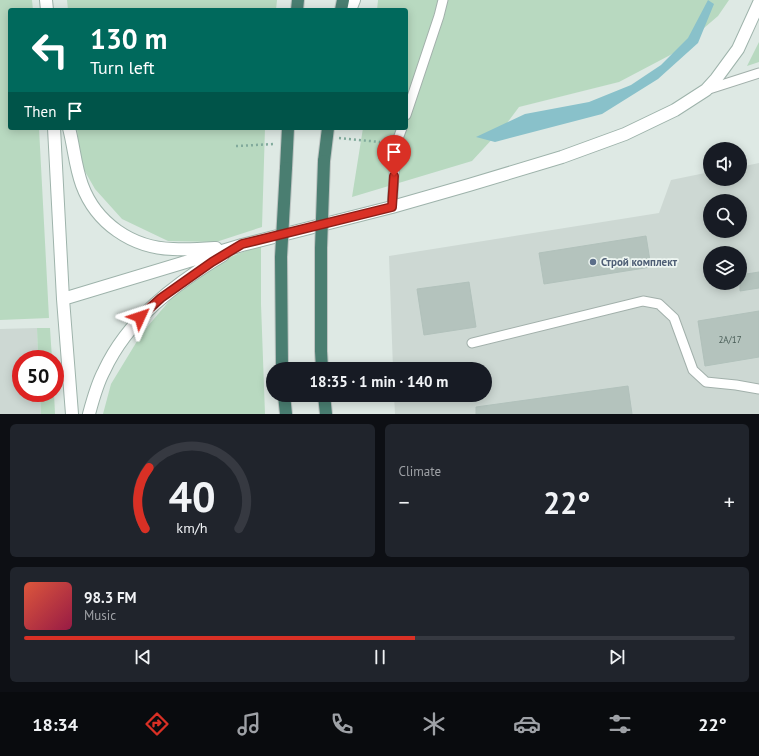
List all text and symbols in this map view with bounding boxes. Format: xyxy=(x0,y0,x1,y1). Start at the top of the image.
text: 130 m xyxy=(90,20,167,57)
icon: left xyxy=(24,24,76,76)
text: Turn left xyxy=(90,56,155,79)
icon: arrive xyxy=(64,100,86,122)
text: Then xyxy=(24,102,56,121)
pin xyxy=(377,135,411,176)
icon: arrive xyxy=(383,141,405,163)
map controls xyxy=(703,142,747,290)
button: sound xyxy=(703,142,747,186)
button: search xyxy=(703,194,747,238)
button: layers xyxy=(703,246,747,290)
place label: Строй комплект xyxy=(601,255,678,269)
marker: Строй комплект xyxy=(588,257,598,267)
position arrow xyxy=(119,296,161,338)
house number: 2А/17 xyxy=(718,334,742,345)
speed limit sign: 50 xyxy=(12,350,64,402)
text: 18:35 · 1 min · 140 m xyxy=(310,372,448,391)
text: Climate xyxy=(399,463,441,480)
text: 40 xyxy=(169,469,216,522)
text: 22° xyxy=(543,483,590,522)
text: − xyxy=(399,488,410,516)
text: + xyxy=(724,488,735,516)
text: km/h xyxy=(177,517,208,536)
text: 98.3 FM xyxy=(84,588,137,607)
text: Music xyxy=(84,607,116,624)
icon: previous xyxy=(132,646,154,668)
icon: pause xyxy=(369,646,391,668)
icon: next xyxy=(606,646,628,668)
icon: directions xyxy=(143,710,171,738)
icon: music xyxy=(235,710,263,738)
icon: phone xyxy=(328,710,356,738)
icon: climate xyxy=(420,710,448,738)
icon: car xyxy=(513,710,541,738)
icon: filters xyxy=(606,710,634,738)
text: 18:34 xyxy=(32,713,78,736)
text: 22° xyxy=(698,713,727,736)

